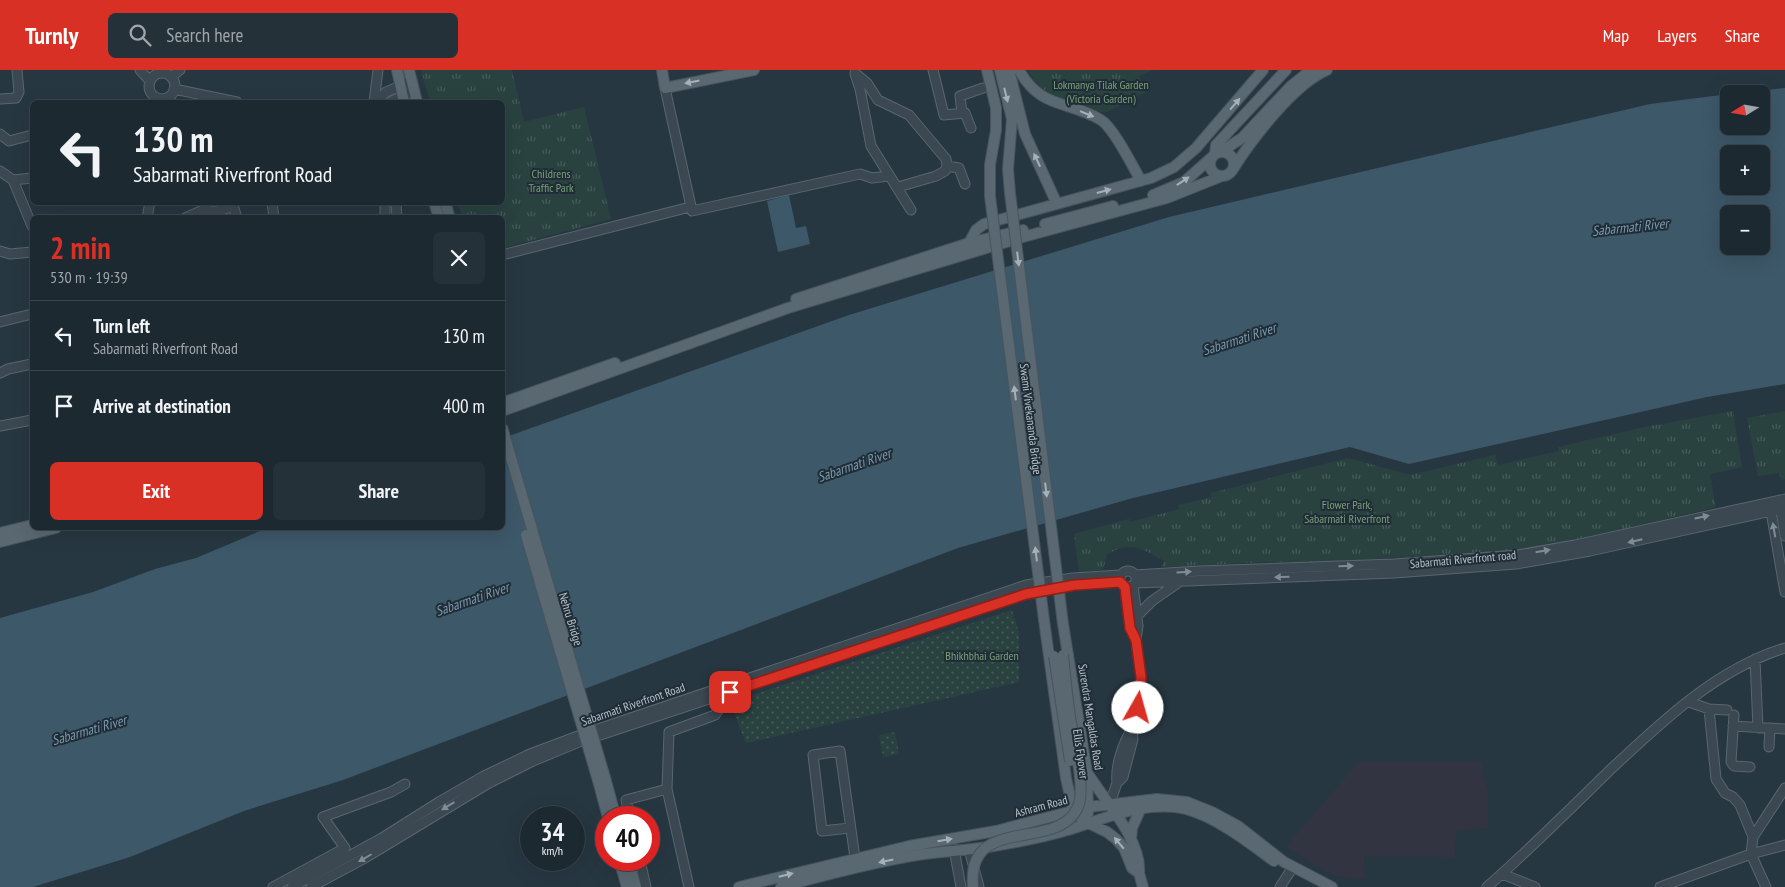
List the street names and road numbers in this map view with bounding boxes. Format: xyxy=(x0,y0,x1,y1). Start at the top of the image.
street label: Swami Vivekananda Bridge xyxy=(1017,363,1045,475)
street label: Sabarmati Riverfront road xyxy=(1409,547,1517,571)
street label: Nehru Bridge xyxy=(556,591,586,647)
street label: Surendra Mangaldas Road xyxy=(1075,663,1107,771)
street label: Sabarmati Riverfront Road xyxy=(579,679,687,729)
street label: Ellis Flyover xyxy=(1070,728,1092,781)
street label: Ashram Road xyxy=(1013,792,1069,820)

